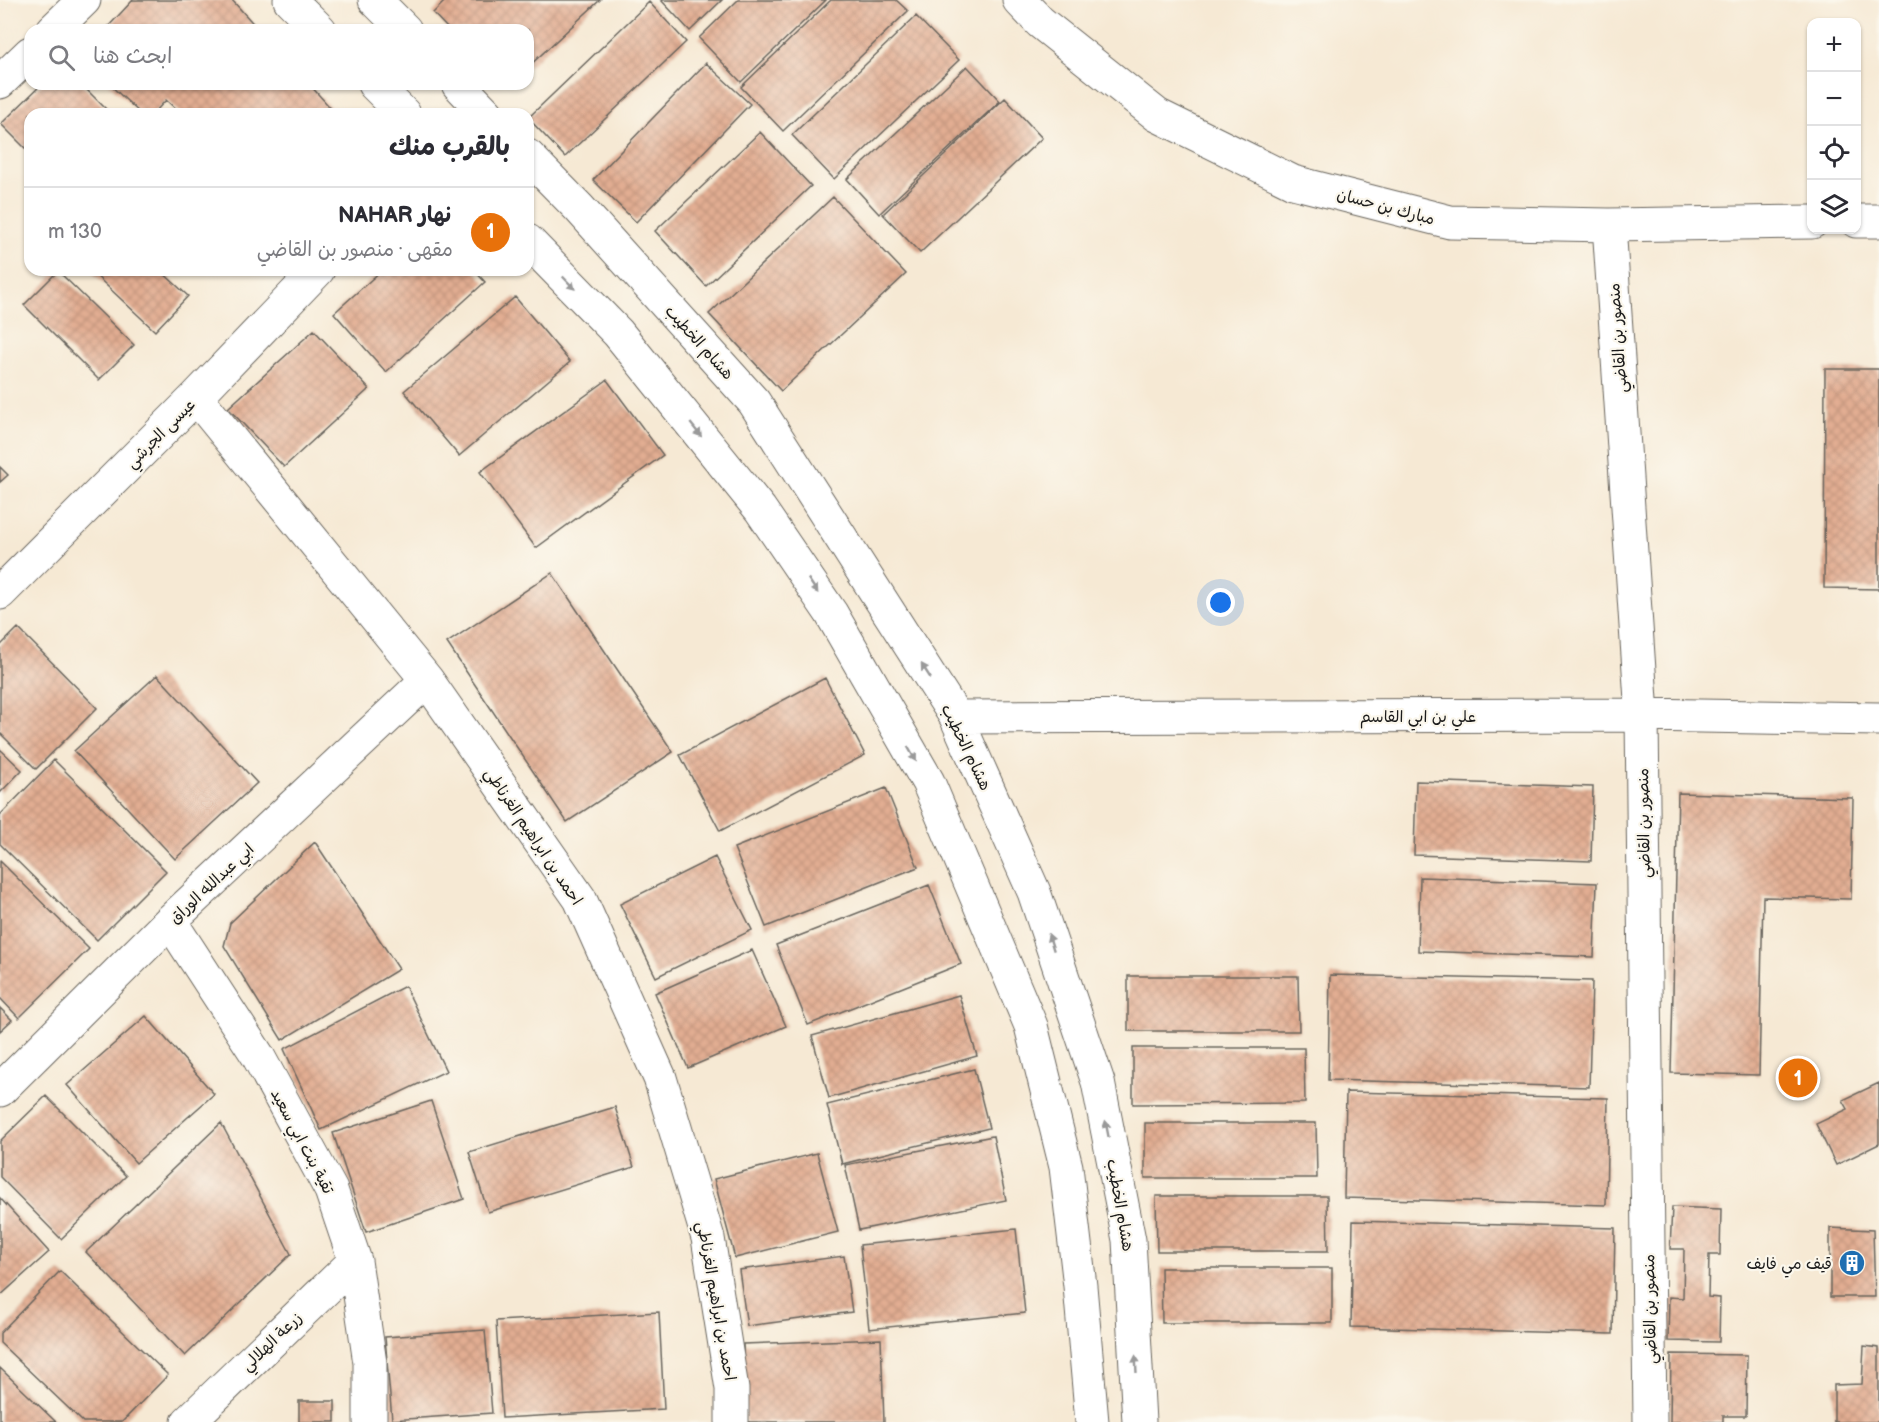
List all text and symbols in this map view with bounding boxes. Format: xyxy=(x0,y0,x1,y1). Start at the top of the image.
map controls xyxy=(1807,18,1861,234)
button: + xyxy=(1807,18,1861,72)
search box xyxy=(24,24,534,90)
icon: search xyxy=(45,41,78,74)
text: ابحث هنا xyxy=(93,43,173,70)
button: − xyxy=(1807,72,1861,126)
button: locate xyxy=(1807,126,1861,180)
text: بالقرب منك xyxy=(389,132,510,163)
button: layers xyxy=(1807,180,1861,234)
street label: مبارك بن حسان xyxy=(1335,185,1437,230)
text: نهار NAHAR xyxy=(338,202,453,229)
text: 130 m xyxy=(48,220,102,244)
text: 1 xyxy=(486,220,495,244)
text: مقهى · منصور بن القاضي xyxy=(257,238,453,262)
one-way arrow xyxy=(561,275,575,289)
street label: منصور بن القاضي xyxy=(1605,282,1636,393)
street label: هشام الخطيب xyxy=(659,302,737,385)
street label: عيسى الجرشي xyxy=(122,395,203,476)
one-way arrow xyxy=(690,422,703,438)
one-way arrow xyxy=(807,578,819,594)
your location xyxy=(1206,588,1235,617)
one-way arrow xyxy=(921,662,932,679)
street label: هشام الخطيب xyxy=(935,701,995,795)
street label: علي بن ابي القاسم xyxy=(1360,708,1476,731)
one-way arrow xyxy=(907,746,917,763)
street label: احمد بن ابراهيم الغرناطي xyxy=(476,765,586,911)
street label: منصور بن القاضي xyxy=(1634,768,1659,878)
street label: ابي عبدالله الوراق xyxy=(166,840,261,931)
one-way arrow xyxy=(1046,933,1055,951)
pin: 1 xyxy=(1778,1056,1818,1100)
street label: تقية بنت ابي سعيد xyxy=(263,1086,337,1200)
one-way arrow xyxy=(1102,1119,1111,1138)
street label: هشام الخطيب xyxy=(1100,1158,1137,1253)
street label: احمد بن ابراهيم الغرناطي xyxy=(688,1220,739,1383)
building icon: قيف مي فايف xyxy=(1837,1248,1867,1278)
street label: منصور بن القاضي xyxy=(1640,1254,1665,1364)
place label: قيف مي فايف xyxy=(1747,1255,1832,1278)
street label: زرعة الهلالي xyxy=(238,1309,309,1378)
one-way arrow xyxy=(1132,1354,1141,1373)

